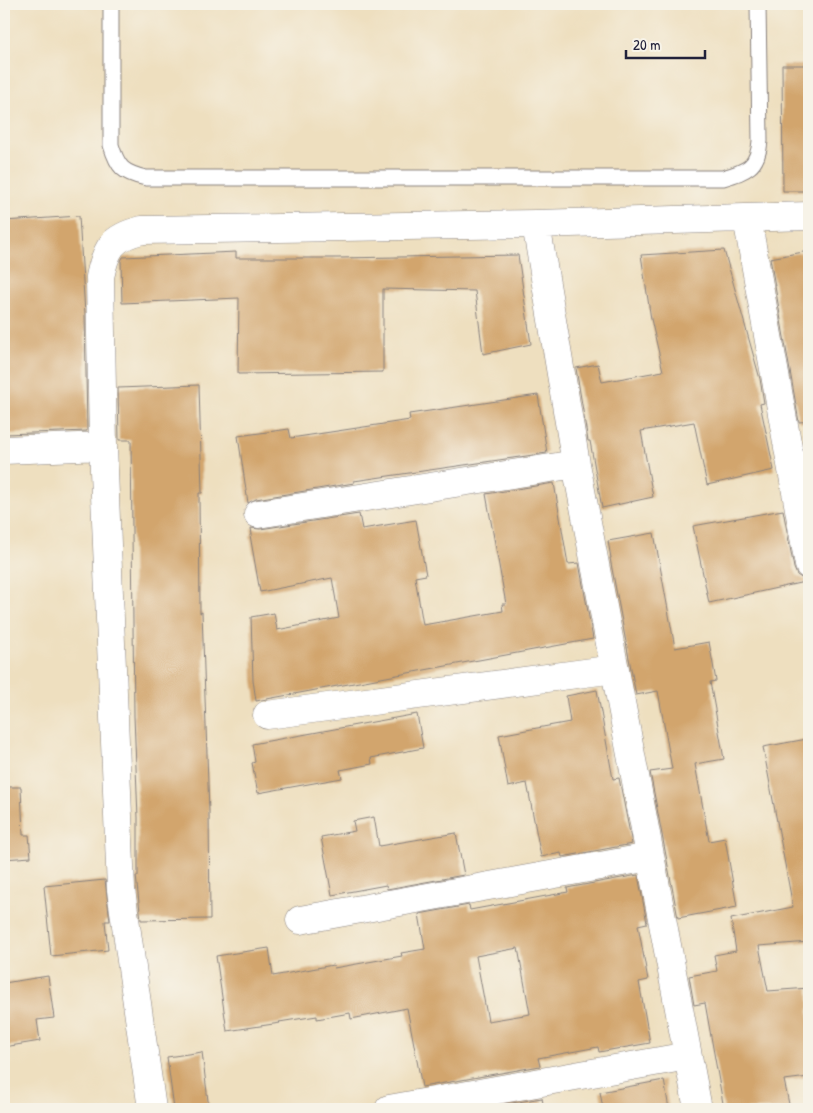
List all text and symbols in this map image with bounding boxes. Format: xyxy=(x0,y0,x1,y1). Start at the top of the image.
scale bar xyxy=(626,28,704,60)
text: 20 m xyxy=(633,34,660,55)

